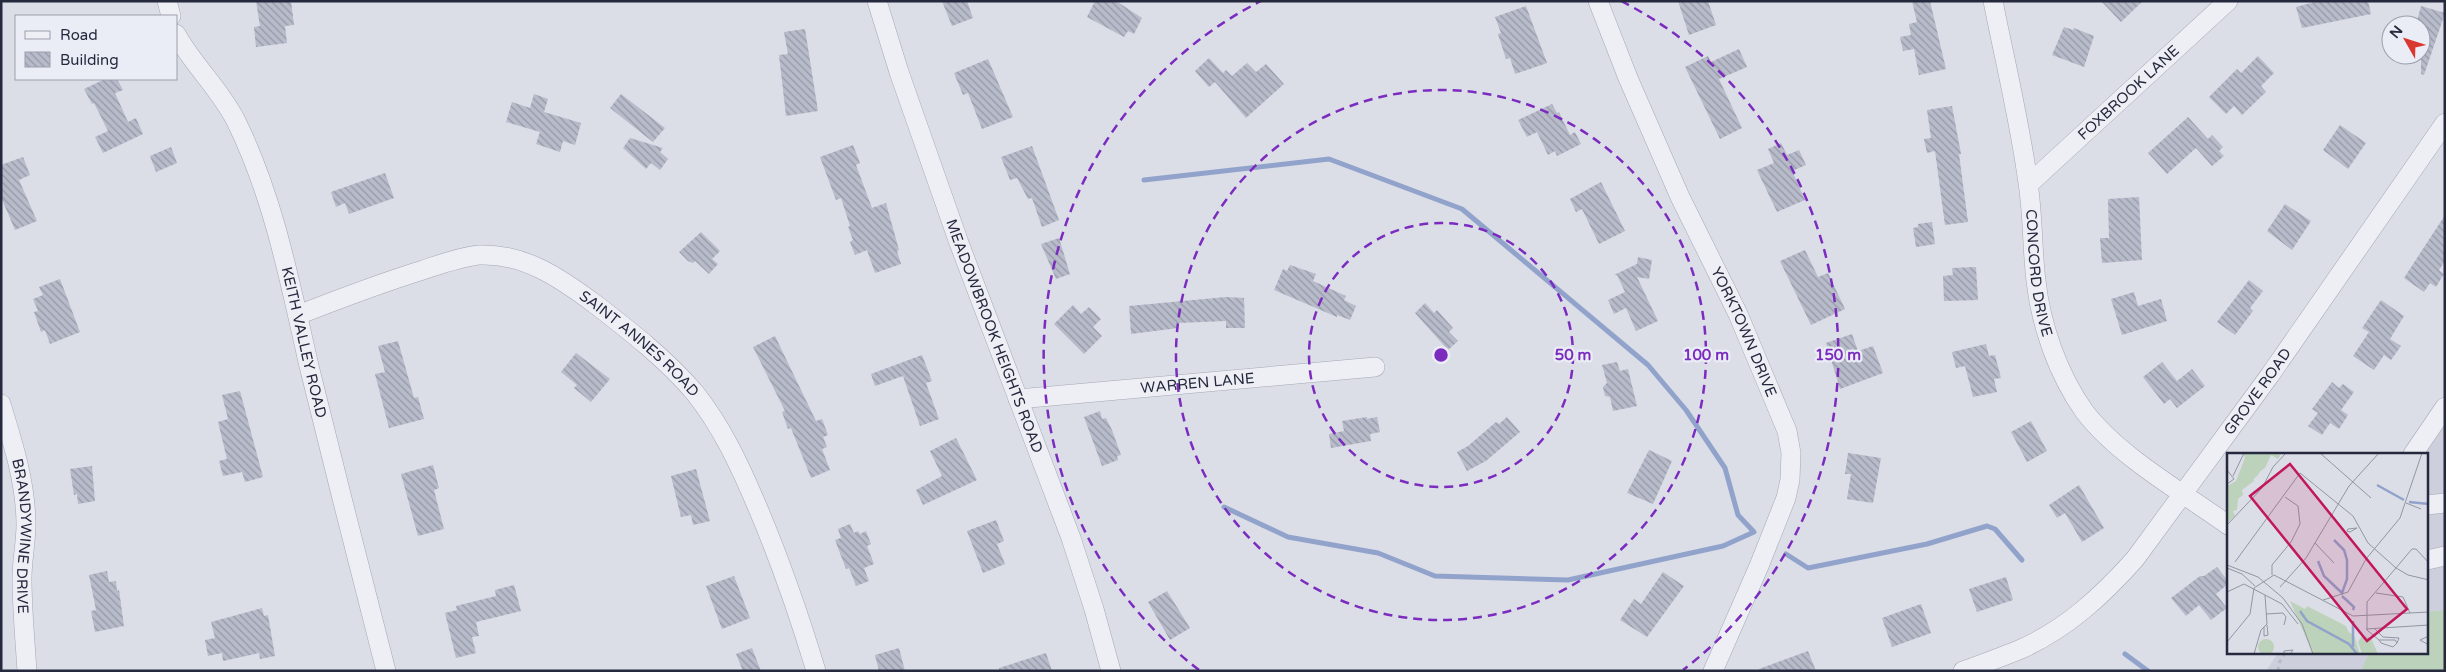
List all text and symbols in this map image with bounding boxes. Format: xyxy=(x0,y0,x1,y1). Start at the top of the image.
legend xyxy=(15,15,178,80)
north arrow xyxy=(2381,15,2431,65)
text: N xyxy=(2386,22,2406,42)
text: Road xyxy=(60,26,98,44)
street label: FOXBROOK LANE xyxy=(2074,42,2183,144)
text: Building xyxy=(60,51,119,69)
street label: CONCORD DRIVE xyxy=(2022,208,2056,339)
street label: MEADOWBROOK HEIGHTS ROAD xyxy=(942,217,1047,455)
street label: YORKTOWN DRIVE xyxy=(1707,264,1781,400)
street label: KEITH VALLEY ROAD xyxy=(278,265,331,420)
street label: SAINT ANNES ROAD xyxy=(576,287,703,400)
street label: GROVE ROAD xyxy=(2220,344,2295,438)
centre of rings xyxy=(1432,346,1450,364)
text: 50 m xyxy=(1555,346,1591,364)
text: 100 m xyxy=(1683,346,1729,364)
text: 150 m xyxy=(1815,346,1861,364)
street label: WARREN LANE xyxy=(1139,369,1255,397)
inset map xyxy=(2227,453,2428,654)
street label: BRANDYWINE DRIVE xyxy=(8,457,35,614)

